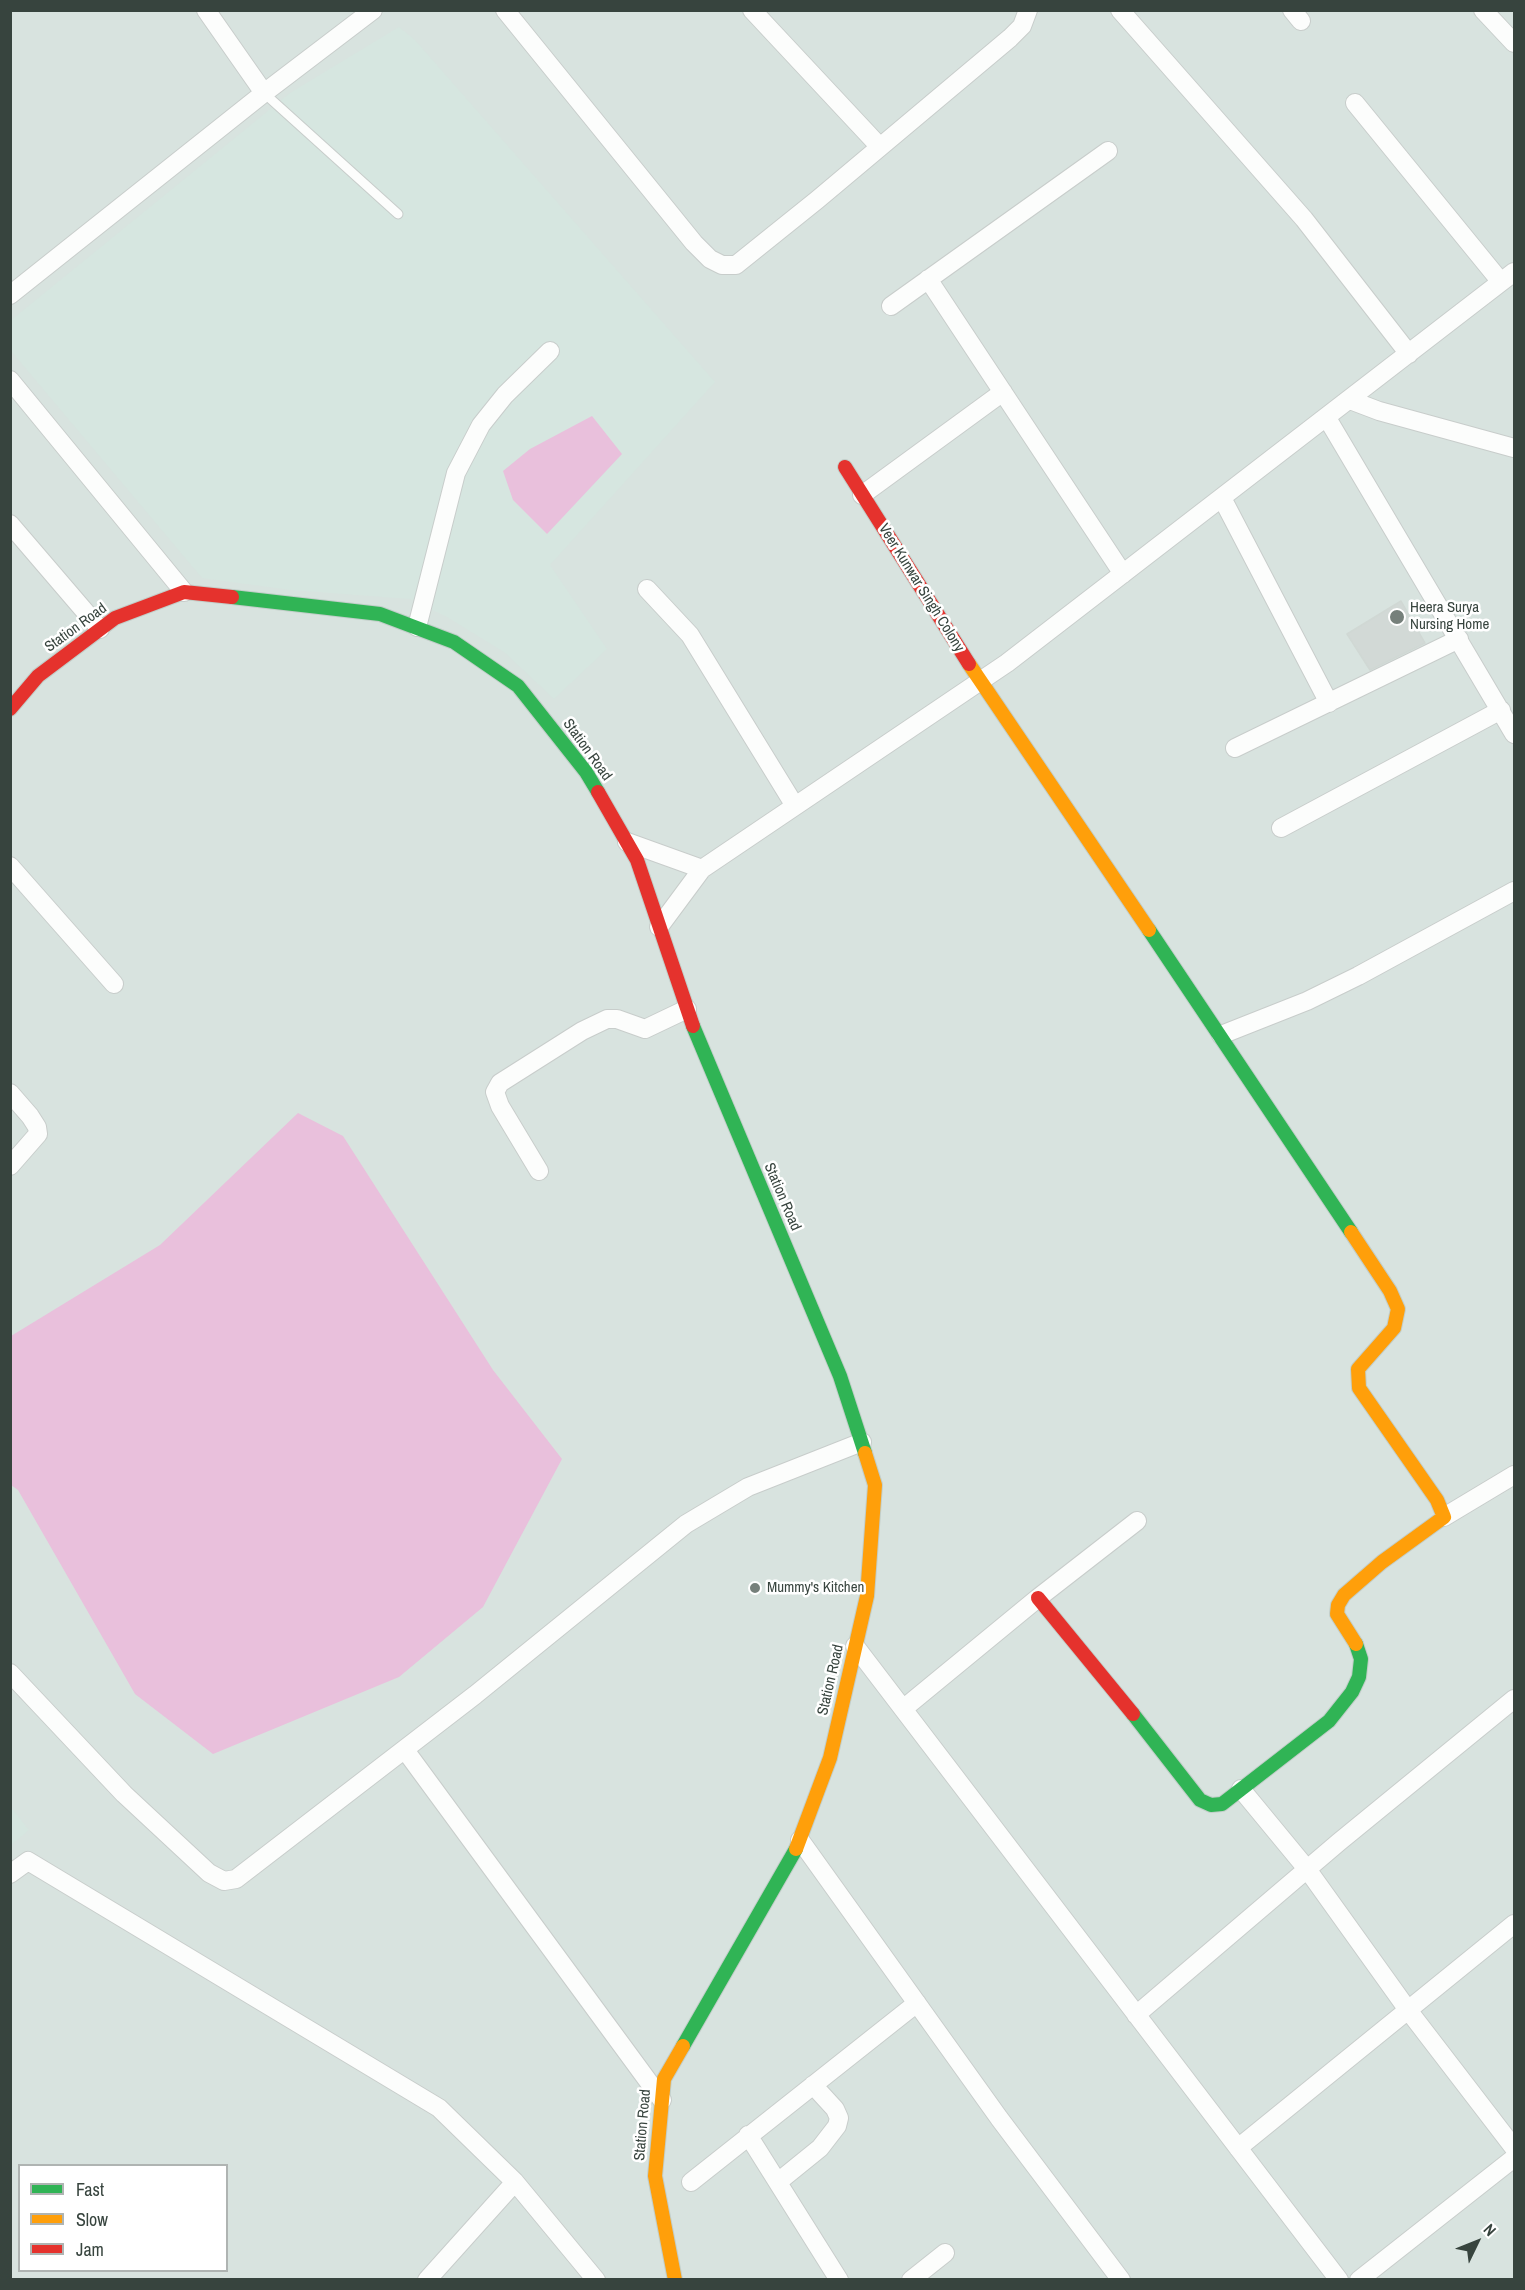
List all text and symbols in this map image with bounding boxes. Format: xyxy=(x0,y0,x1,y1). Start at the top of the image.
street label: Veer Kunwar Singh Colony xyxy=(874,521,968,655)
place label: Heera Surya Nursing Home xyxy=(1410,599,1489,634)
street label: Station Road xyxy=(42,600,110,656)
marker: Heera Surya Nursing Home xyxy=(1388,608,1406,626)
street label: Station Road xyxy=(559,716,615,784)
street label: Station Road xyxy=(760,1160,804,1234)
place label: Mummy's Kitchen xyxy=(767,1579,864,1597)
marker: Mummy's Kitchen xyxy=(748,1581,762,1595)
street label: Station Road xyxy=(814,1643,848,1717)
street label: Station Road xyxy=(631,2088,655,2162)
legend xyxy=(18,2164,228,2272)
text: Fast xyxy=(76,2177,104,2202)
text: Slow xyxy=(76,2207,108,2232)
north arrow xyxy=(1447,2212,1507,2272)
text: N xyxy=(1479,2219,1501,2241)
text: Jam xyxy=(76,2237,104,2262)

